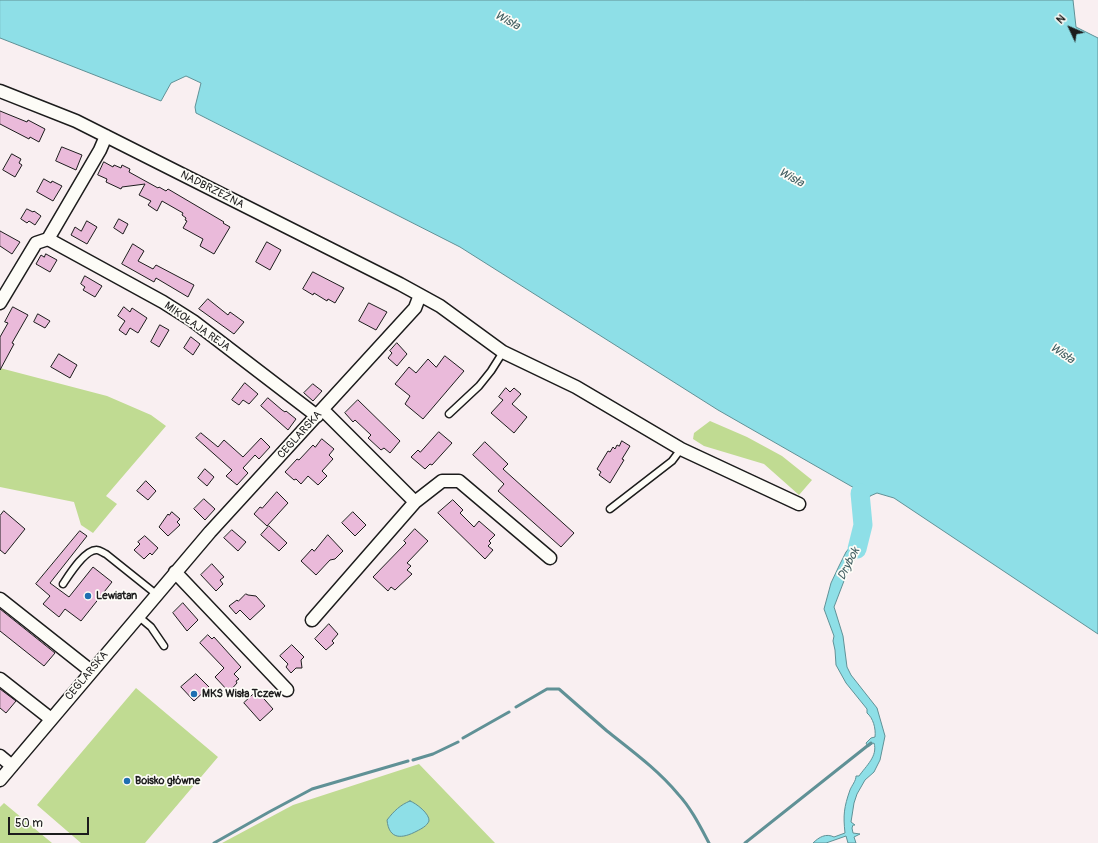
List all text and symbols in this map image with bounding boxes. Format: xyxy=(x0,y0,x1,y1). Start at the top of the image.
water label: Wisła xyxy=(492,8,522,34)
north arrow xyxy=(1050,8,1090,48)
text: N xyxy=(1054,12,1068,27)
water label: Wisła xyxy=(776,165,806,191)
street label: NADBRZEŻNA xyxy=(178,168,246,212)
street label: MIKOŁAJA REJA xyxy=(162,299,232,355)
water label: Wisła xyxy=(1047,341,1077,367)
street label: CEGLARSKA xyxy=(275,408,325,462)
water label: Drybok xyxy=(835,545,863,583)
place label: Lewiatan xyxy=(96,589,137,603)
marker: Lewiatan xyxy=(83,591,93,601)
street label: CEGLARSKA xyxy=(63,649,111,703)
place label: MKS Wisła Tczew xyxy=(202,687,281,701)
marker: MKS Wisła Tczew xyxy=(189,689,199,699)
place label: Boisko główne xyxy=(135,774,200,788)
marker: Boisko główne xyxy=(122,776,132,786)
scale bar xyxy=(10,809,91,835)
text: 50 m xyxy=(15,816,43,831)

